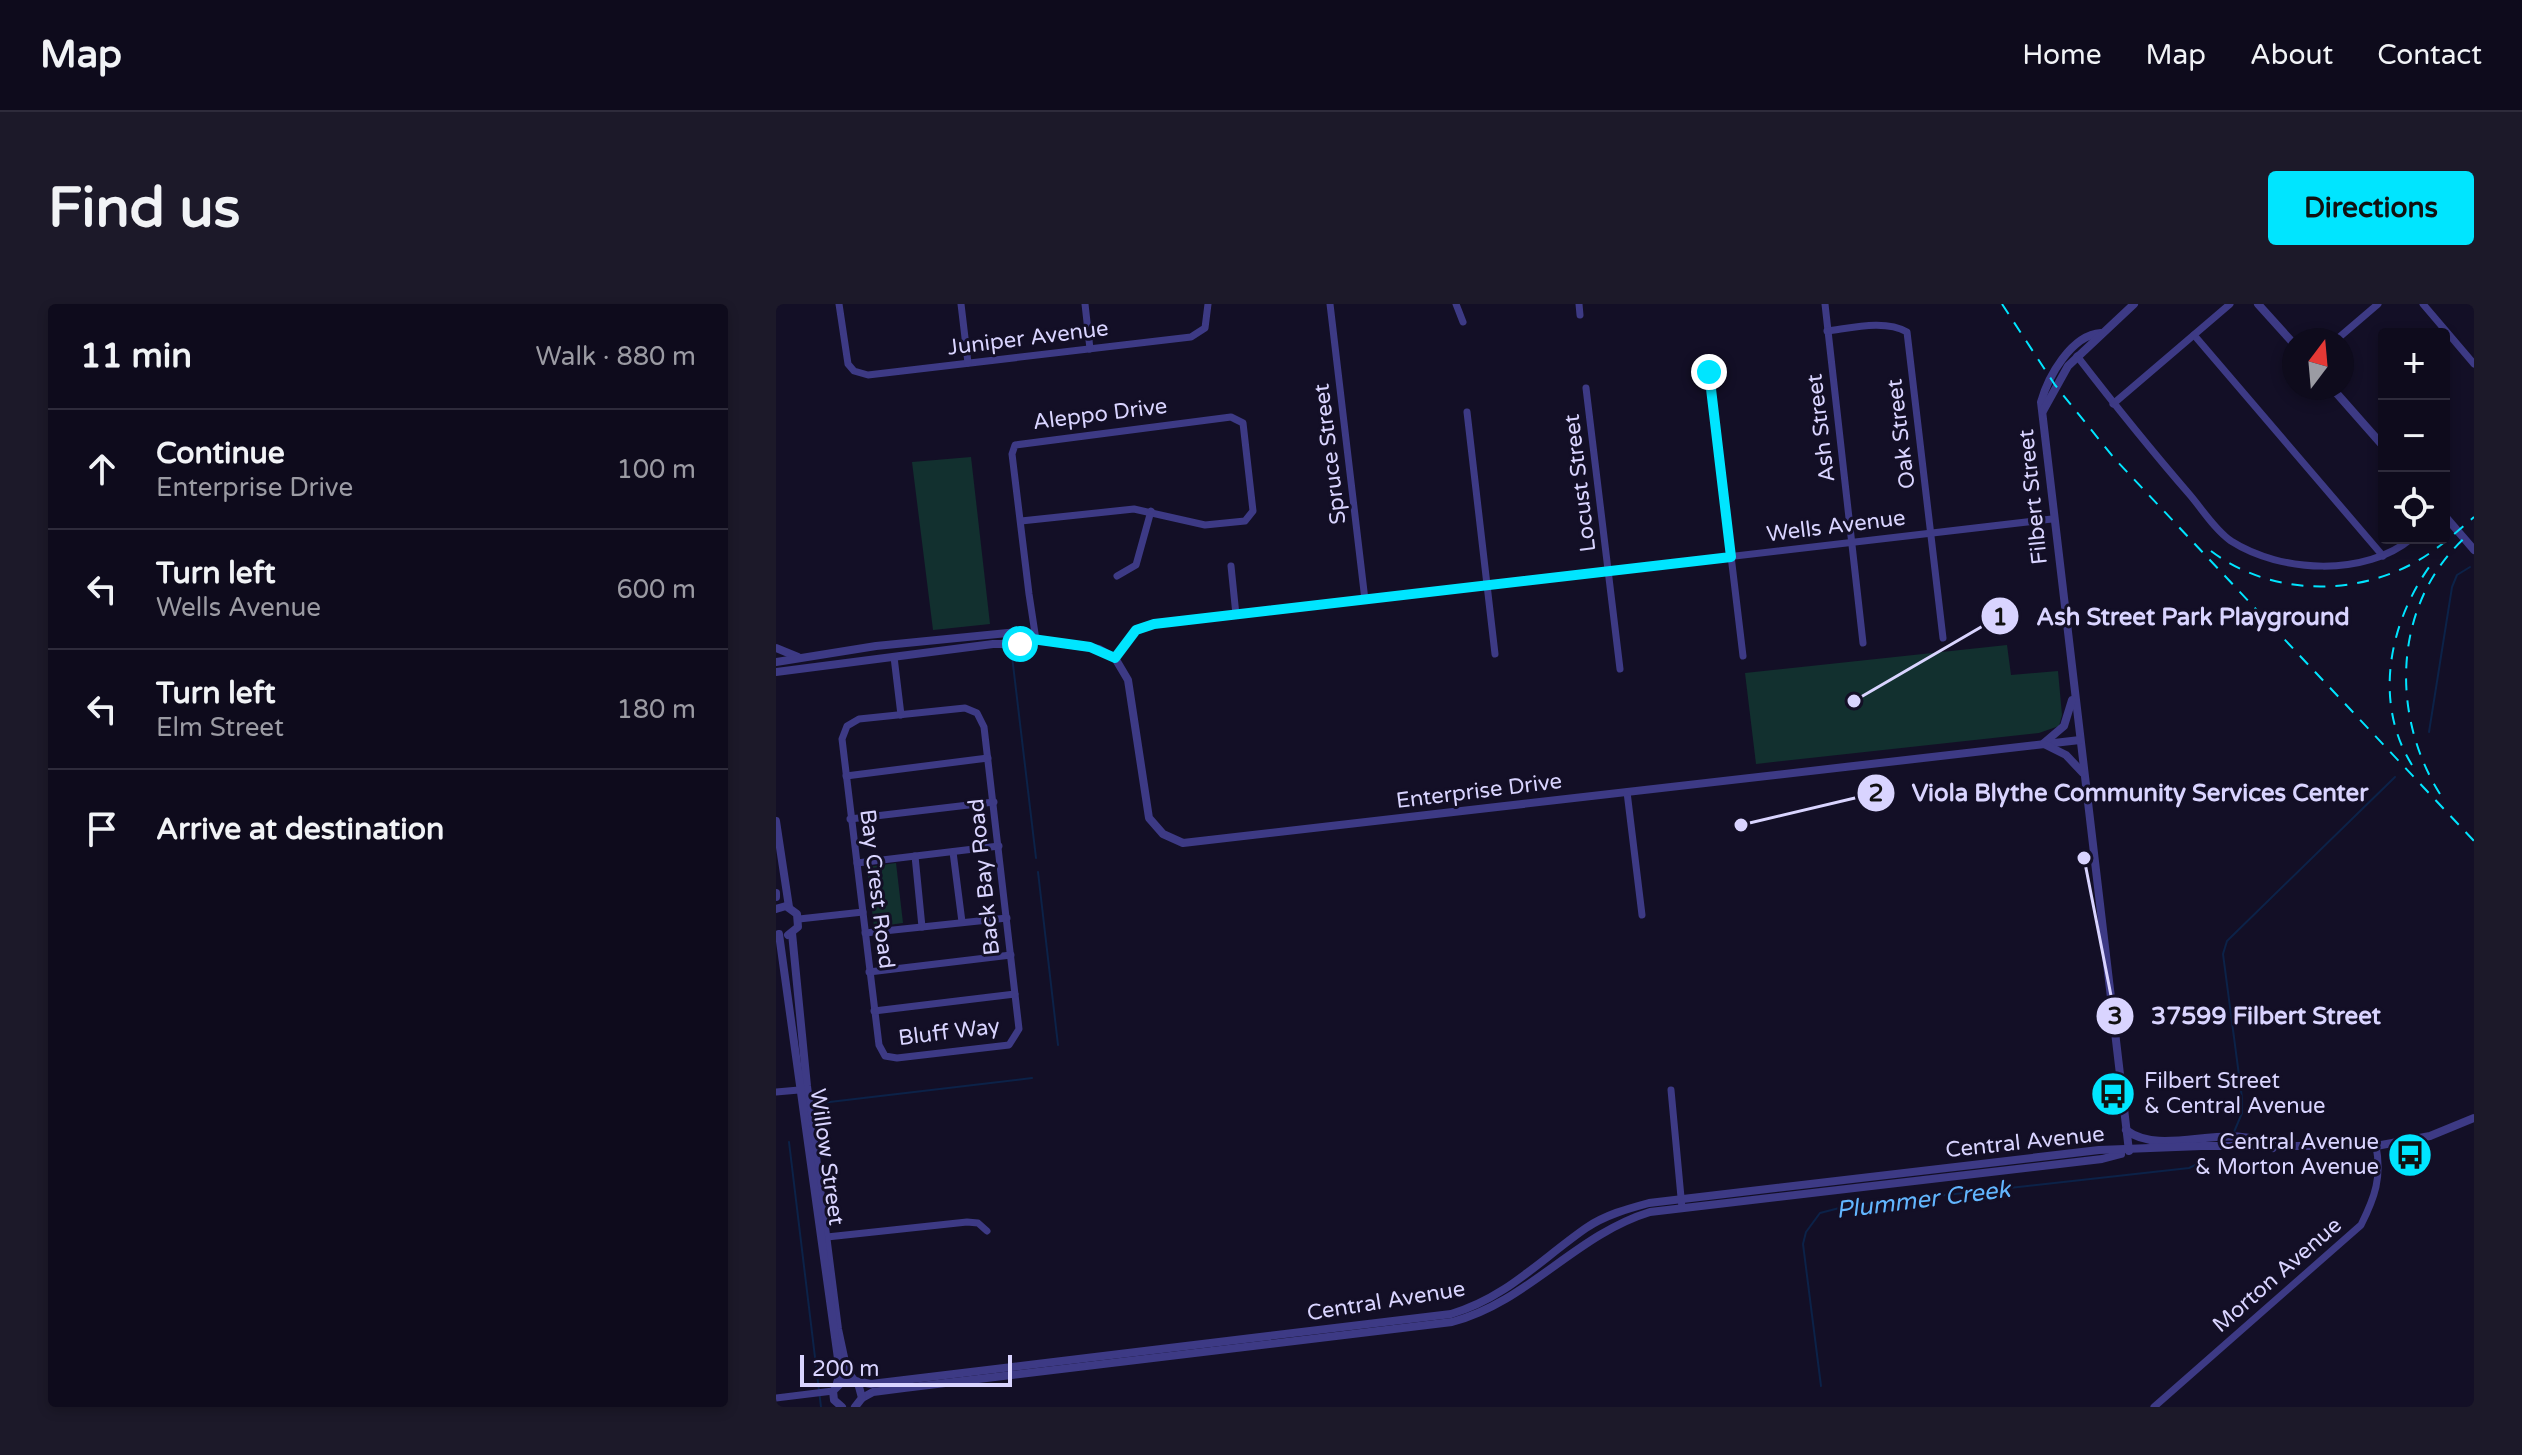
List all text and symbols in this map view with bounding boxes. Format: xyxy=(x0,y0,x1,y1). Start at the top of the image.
text: Map xyxy=(40,32,122,78)
text: Home xyxy=(2022,38,2102,72)
text: Map xyxy=(2146,38,2206,72)
text: About xyxy=(2250,38,2333,72)
text: Contact xyxy=(2377,38,2482,72)
button: Directions xyxy=(2268,171,2474,245)
text: Find us xyxy=(48,175,240,242)
street label: Juniper Avenue xyxy=(946,315,1110,361)
north arrow xyxy=(2282,328,2354,400)
map controls xyxy=(2378,328,2450,544)
button: + xyxy=(2378,328,2450,400)
text: 11 min xyxy=(80,336,192,377)
text: Walk · 880 m xyxy=(536,341,696,372)
route end xyxy=(1691,354,1727,390)
street label: Ash Street xyxy=(1801,372,1841,484)
street label: Oak Street xyxy=(1881,378,1921,490)
street label: Spruce Street xyxy=(1308,382,1352,526)
street label: Aleppo Drive xyxy=(1031,393,1169,435)
button: − xyxy=(2378,400,2450,472)
street label: Locust Street xyxy=(1559,413,1601,553)
street label: Filbert Street xyxy=(2013,428,2053,566)
text: Continue xyxy=(156,435,285,472)
icon: ahead xyxy=(80,447,124,491)
text: 100 m xyxy=(616,454,696,485)
text: Enterprise Drive xyxy=(156,472,353,503)
button: locate xyxy=(2378,472,2450,544)
street label: Wells Avenue xyxy=(1765,505,1907,547)
text: Turn left xyxy=(156,555,275,592)
icon: left xyxy=(80,567,124,611)
text: 600 m xyxy=(616,574,696,605)
text: Wells Avenue xyxy=(156,592,321,623)
callout: Ash Street Park Playground xyxy=(1980,592,2366,640)
text: 1 xyxy=(1992,603,2008,632)
text: Ash Street Park Playground xyxy=(2036,603,2350,632)
route start xyxy=(1002,626,1038,662)
text: Turn left xyxy=(156,675,275,712)
icon: left xyxy=(80,687,124,731)
text: 180 m xyxy=(616,694,696,725)
text: Elm Street xyxy=(156,712,284,743)
street label: Enterprise Drive xyxy=(1395,768,1563,814)
callout: Viola Blythe Community Services Center xyxy=(1856,769,2385,817)
text: 2 xyxy=(1868,779,1884,808)
text: Viola Blythe Community Services Center xyxy=(1912,779,2369,808)
street label: Back Bay Road xyxy=(963,797,1005,957)
icon: arrive xyxy=(80,807,124,851)
street label: Bay Crest Road xyxy=(854,808,900,970)
text: Arrive at destination xyxy=(156,811,444,848)
callout: 37599 Filbert Street xyxy=(2095,992,2397,1040)
text: 3 xyxy=(2107,1002,2123,1031)
text: 37599 Filbert Street xyxy=(2151,1002,2382,1031)
street label: Bluff Way xyxy=(897,1013,1001,1051)
place label: Filbert Street & Central Avenue xyxy=(2144,1068,2325,1119)
bus stop icon: Filbert Street & Central Avenue xyxy=(2089,1070,2137,1118)
street label: Willow Street xyxy=(805,1087,849,1227)
street label: Central Avenue xyxy=(1944,1121,2106,1163)
place label: Central Avenue & Morton Avenue xyxy=(2195,1129,2379,1180)
bus stop icon: Central Avenue & Morton Avenue xyxy=(2386,1131,2434,1179)
water label: Plummer Creek xyxy=(1834,1175,2014,1225)
street label: Morton Avenue xyxy=(2207,1212,2347,1338)
street label: Central Avenue xyxy=(1305,1276,1467,1326)
scale bar xyxy=(800,1351,1012,1387)
text: 200 m xyxy=(812,1356,879,1382)

